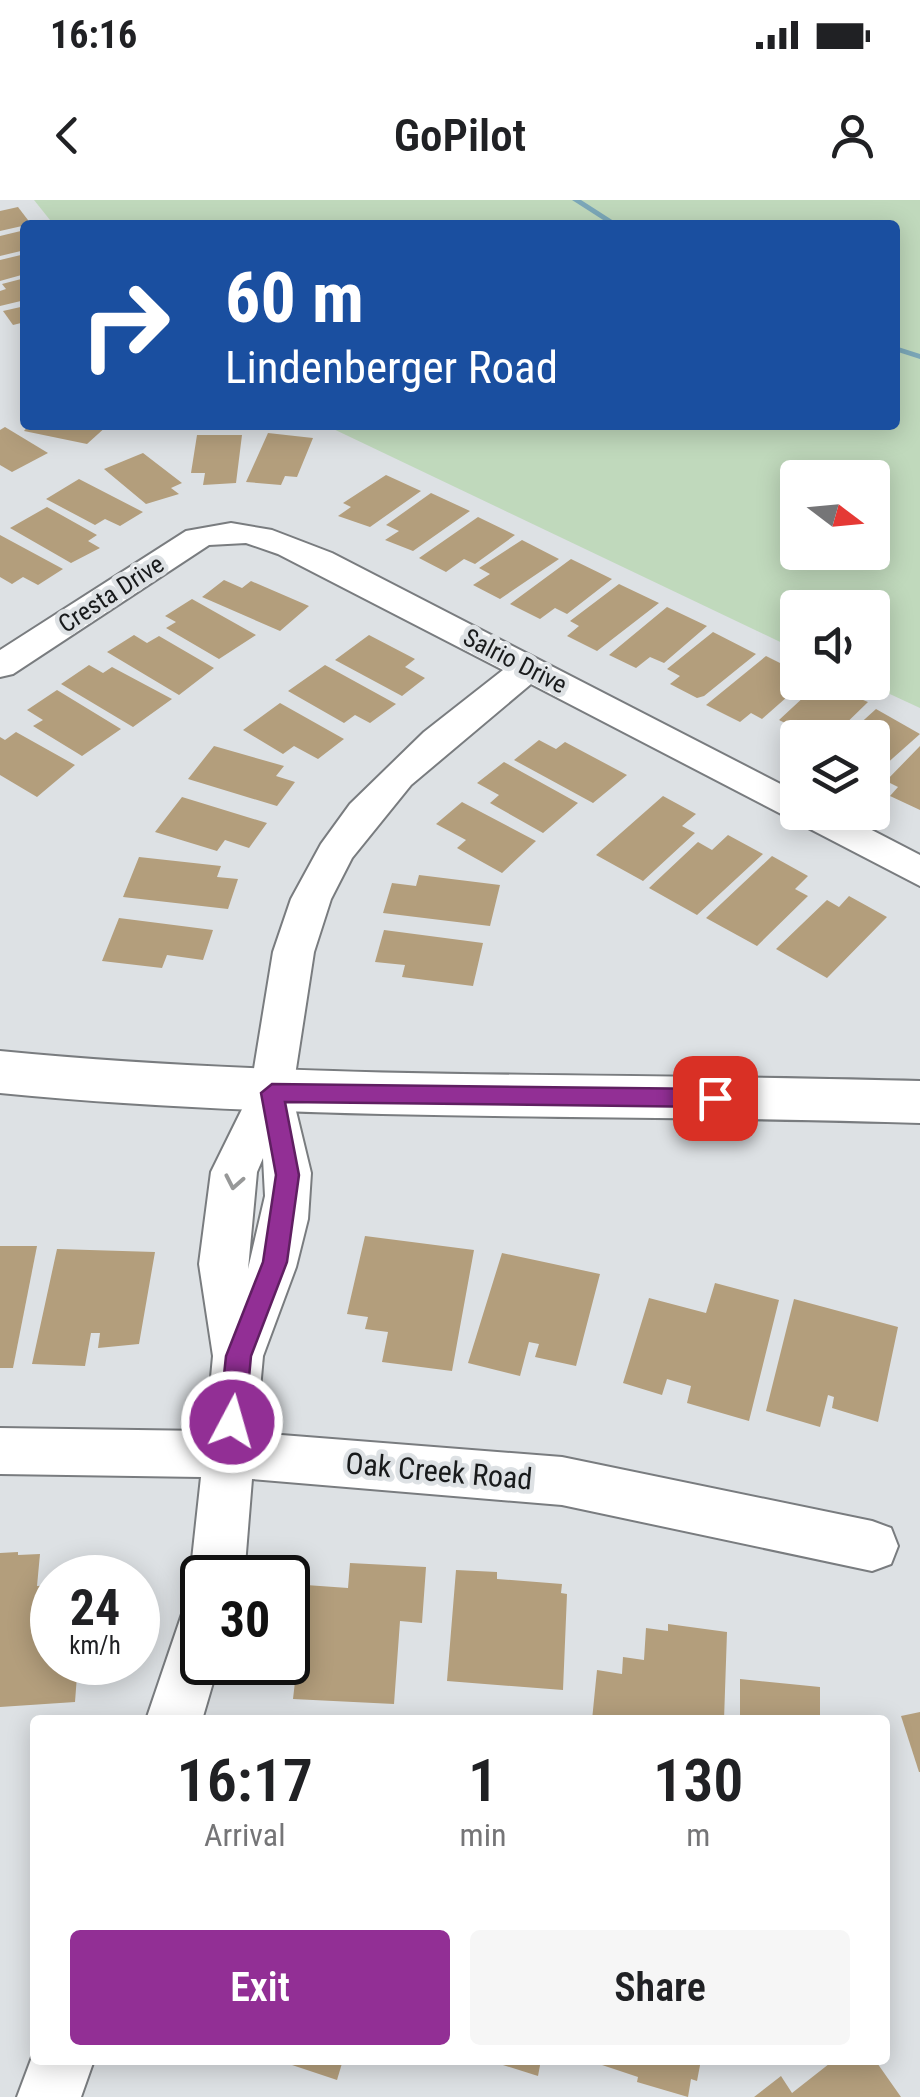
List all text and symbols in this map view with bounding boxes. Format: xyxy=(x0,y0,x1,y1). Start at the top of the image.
text: 16:16 xyxy=(50,13,137,57)
icon: back xyxy=(40,108,95,163)
icon: person xyxy=(825,108,880,163)
text: GoPilot xyxy=(394,109,526,162)
text: 60 m xyxy=(225,257,364,339)
icon: right xyxy=(60,260,190,390)
text: Lindenberger Road xyxy=(225,341,558,394)
north arrow xyxy=(780,460,890,570)
map controls xyxy=(780,460,890,830)
street label: Cresta Drive xyxy=(53,549,169,639)
button: sound xyxy=(780,590,890,700)
street label: Salrio Drive xyxy=(458,623,572,699)
button: layers xyxy=(780,720,890,830)
pin xyxy=(673,1056,758,1141)
icon: arrive xyxy=(688,1071,743,1126)
one-way arrow xyxy=(224,1174,245,1190)
position arrow xyxy=(180,1370,284,1474)
street label: Oak Creek Road xyxy=(344,1445,534,1497)
speed limit sign: 30 xyxy=(180,1555,310,1685)
text: 24 xyxy=(70,1579,120,1637)
text: km/h xyxy=(69,1631,121,1660)
text: 16:17 xyxy=(176,1745,313,1816)
text: 1 xyxy=(468,1745,498,1816)
text: 130 xyxy=(653,1745,743,1816)
text: Arrival xyxy=(204,1816,285,1854)
text: min xyxy=(460,1816,506,1854)
text: m xyxy=(686,1816,710,1854)
button: Exit xyxy=(70,1930,450,2045)
button: Share xyxy=(470,1930,850,2045)

